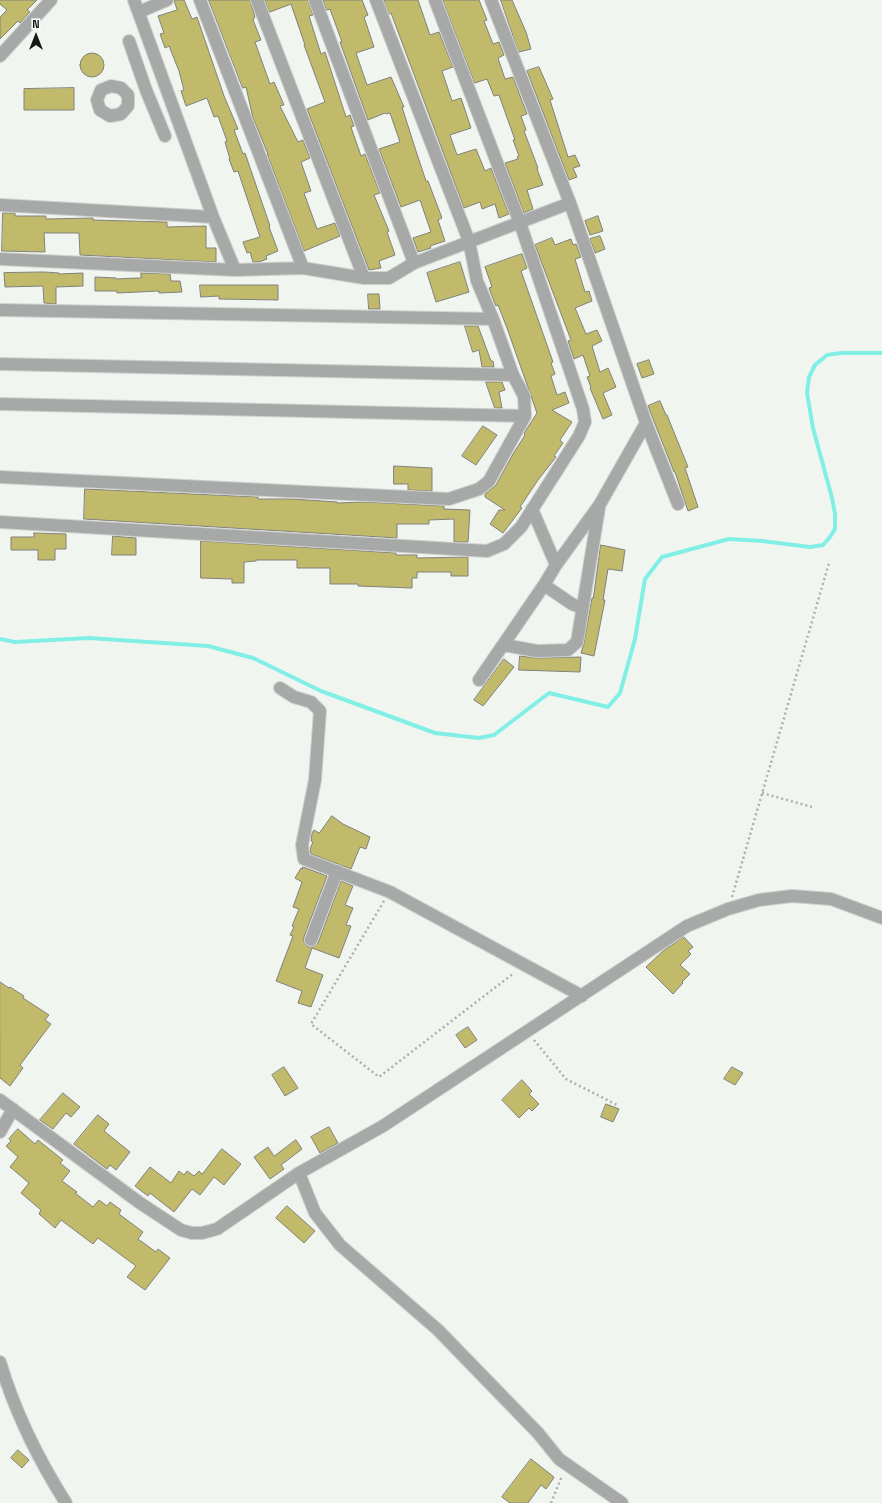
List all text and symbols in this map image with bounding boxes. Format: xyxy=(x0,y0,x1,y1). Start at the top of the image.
north arrow xyxy=(16,16,56,56)
text: N xyxy=(32,17,40,31)

